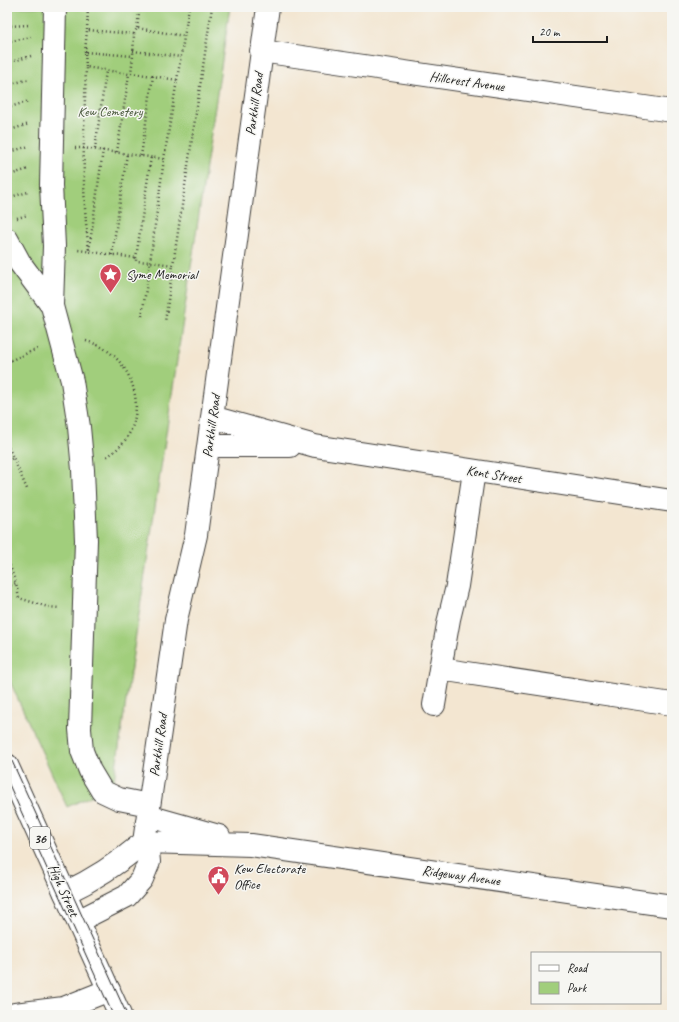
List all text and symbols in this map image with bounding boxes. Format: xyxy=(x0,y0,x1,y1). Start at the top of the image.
scale bar xyxy=(533,18,607,44)
text: 20 m xyxy=(539,24,561,40)
street label: Hillcrest Avenue xyxy=(429,68,507,95)
street label: Parkhill Road xyxy=(242,69,268,137)
park label: Kew Cemetery xyxy=(77,103,144,120)
place icon: Syme Memorial xyxy=(97,261,123,294)
place label: Syme Memorial xyxy=(126,266,200,283)
street label: Parkhill Road xyxy=(199,391,225,459)
street label: Kent Street xyxy=(465,462,524,487)
street label: Parkhill Road xyxy=(146,710,172,778)
road number: 36 xyxy=(30,827,50,849)
place label: Kew Electorate Office xyxy=(234,860,306,893)
street label: High Street xyxy=(44,861,83,920)
street label: Ridgeway Avenue xyxy=(421,862,502,890)
public building icon: Kew Electorate Office xyxy=(206,863,232,896)
legend xyxy=(531,952,661,1004)
text: Road xyxy=(567,960,589,976)
text: Park xyxy=(567,980,588,996)

